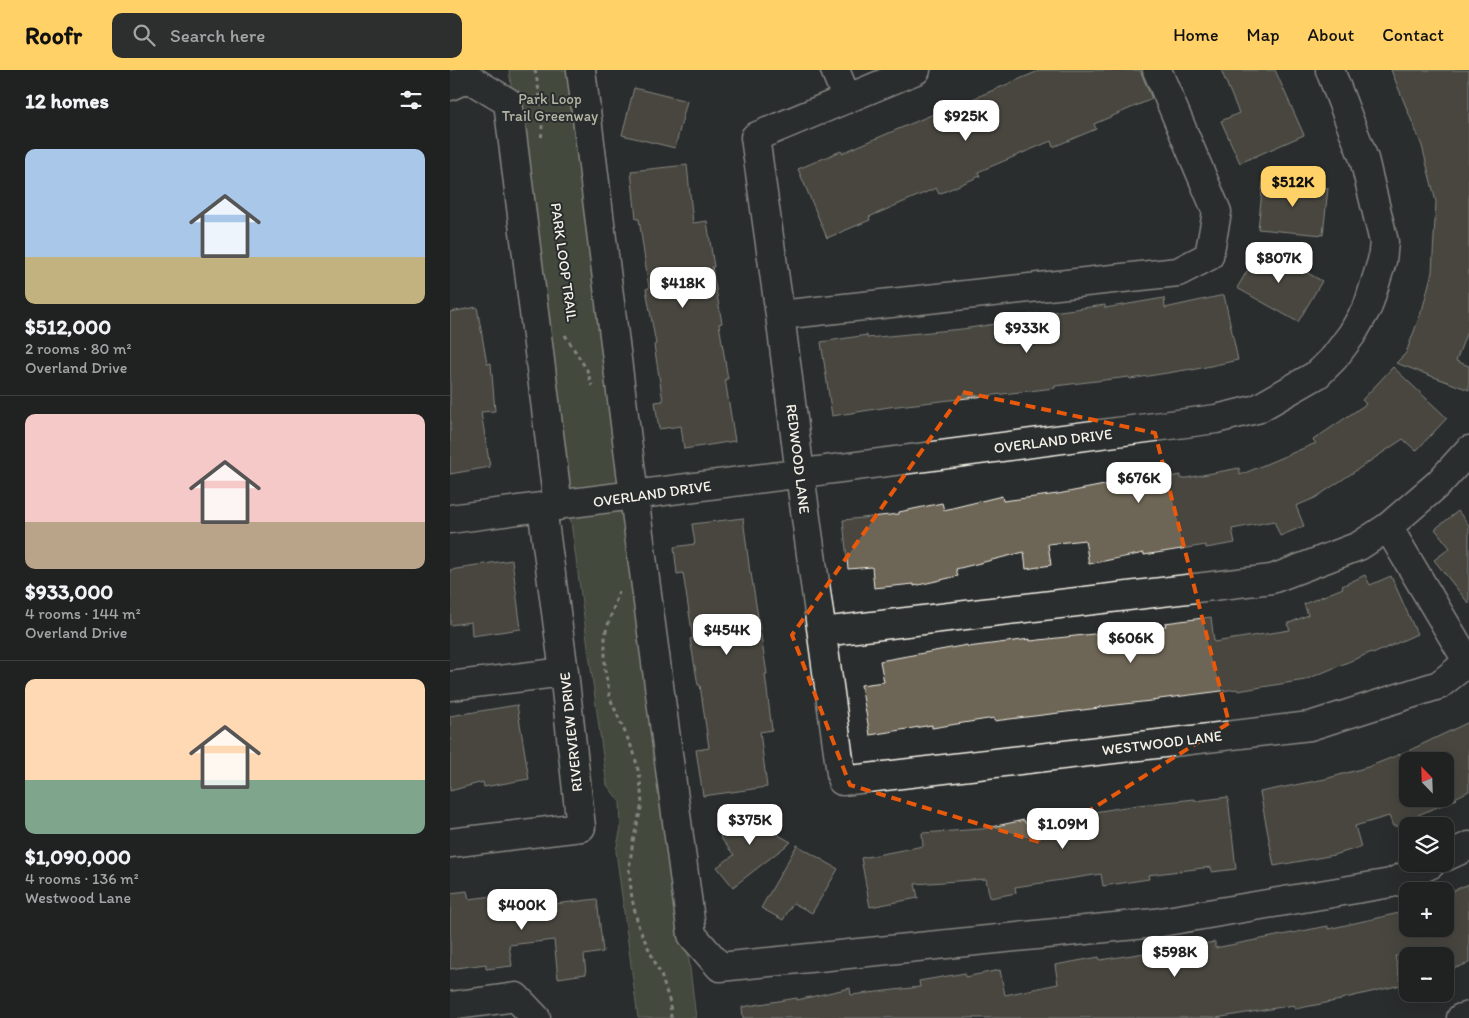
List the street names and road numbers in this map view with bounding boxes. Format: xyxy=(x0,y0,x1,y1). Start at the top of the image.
street label: PARK LOOP TRAIL xyxy=(547,201,581,323)
street label: REDWOOD LANE xyxy=(782,403,814,515)
street label: OVERLAND DRIVE xyxy=(993,425,1113,457)
street label: OVERLAND DRIVE xyxy=(592,477,712,511)
street label: RIVERVIEW DRIVE xyxy=(556,671,586,793)
street label: WESTWOOD LANE xyxy=(1101,727,1223,759)

